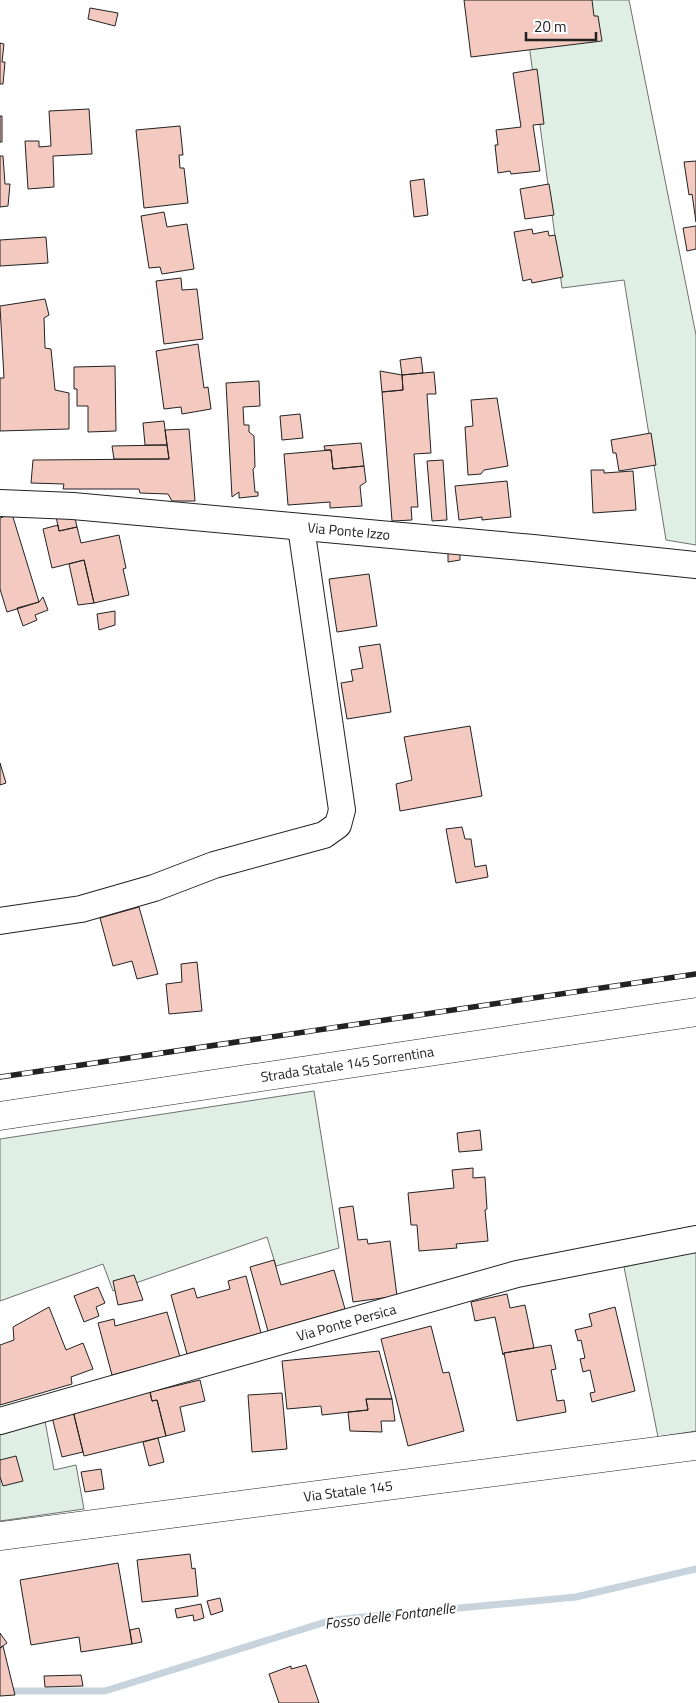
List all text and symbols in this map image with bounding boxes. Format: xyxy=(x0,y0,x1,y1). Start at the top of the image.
scale bar xyxy=(526,10,596,42)
text: 20 m xyxy=(534,15,567,38)
street label: Via Ponte Izzo xyxy=(306,516,391,545)
street label: Strada Statale 145 Sorrentina xyxy=(259,1040,435,1087)
street label: Via Ponte Persica xyxy=(294,1298,398,1346)
street label: Via Statale 145 xyxy=(302,1474,394,1507)
water label: Fosso delle Fontanelle xyxy=(323,1596,457,1635)

